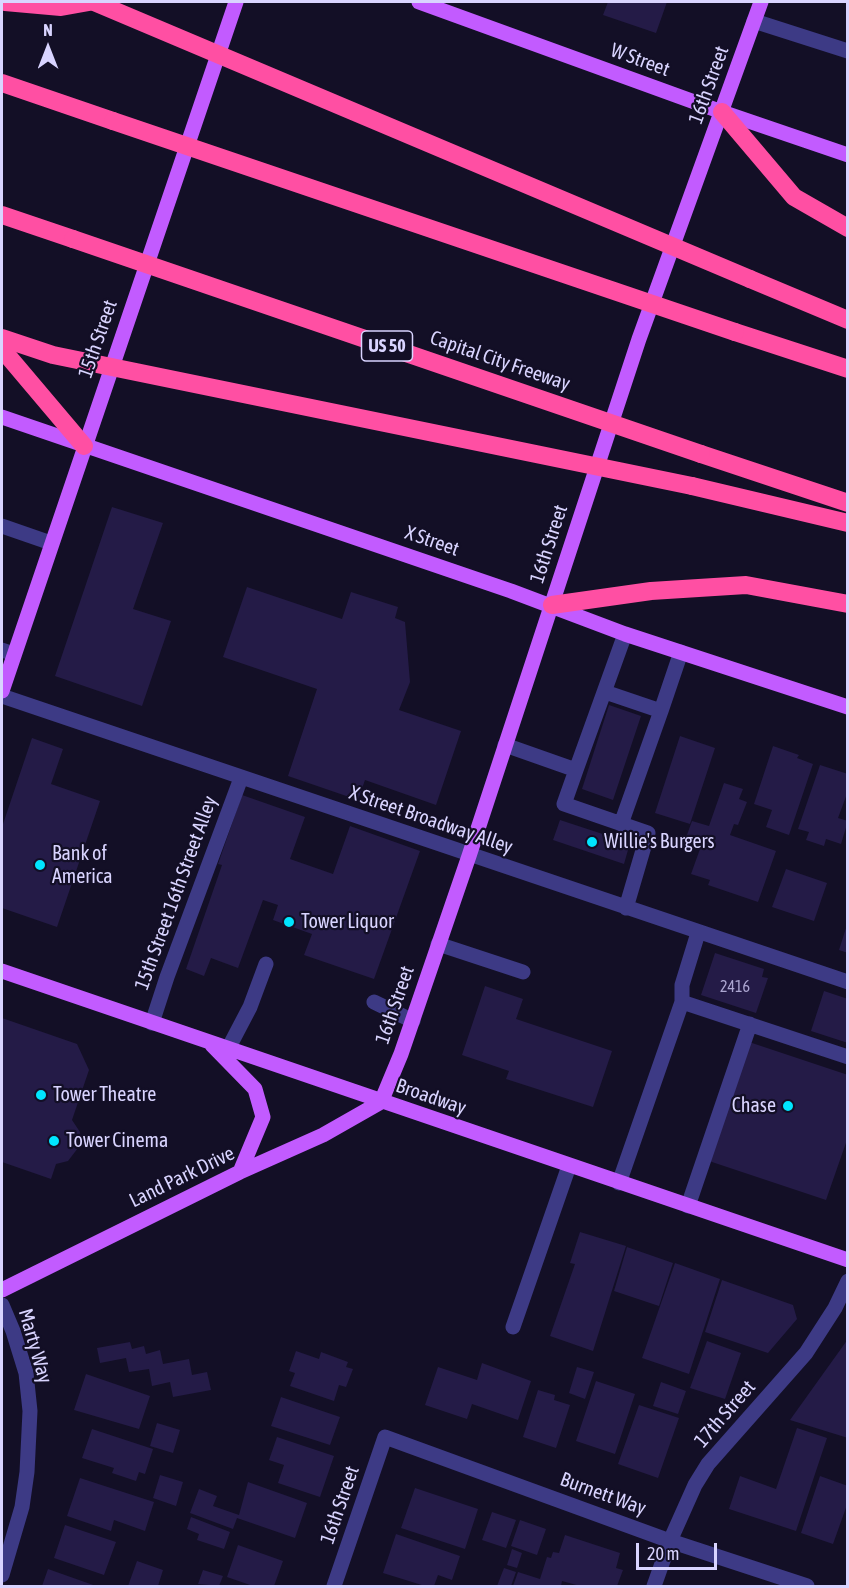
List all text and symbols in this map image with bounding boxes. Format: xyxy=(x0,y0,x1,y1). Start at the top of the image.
north arrow xyxy=(18,18,78,78)
text: N xyxy=(43,21,53,39)
street label: W Street xyxy=(607,38,673,82)
street label: 16th Street xyxy=(684,43,734,127)
street label: 15th Street xyxy=(73,297,123,381)
street label: Capital City Freeway xyxy=(427,326,573,396)
road number: US 50 xyxy=(362,331,412,361)
street label: 16th Street xyxy=(525,502,573,586)
street label: X Street xyxy=(402,521,462,561)
street label: X Street Broadway Alley xyxy=(346,781,516,859)
street label: 15th Street 16th Street Alley xyxy=(130,793,222,993)
place label: Willie's Burgers xyxy=(604,830,715,854)
marker: Willie's Burgers xyxy=(585,835,599,849)
place label: Bank of America xyxy=(52,842,112,889)
marker: Bank of America xyxy=(33,858,47,872)
place label: Tower Liquor xyxy=(301,910,394,934)
marker: Tower Liquor xyxy=(282,915,296,929)
street label: 16th Street xyxy=(370,963,420,1047)
house number: 2416 xyxy=(720,977,750,997)
street label: Broadway xyxy=(393,1074,469,1120)
place label: Tower Theatre xyxy=(53,1083,156,1107)
marker: Tower Theatre xyxy=(34,1088,48,1102)
place label: Chase xyxy=(732,1094,776,1118)
marker: Chase xyxy=(781,1099,795,1113)
place label: Tower Cinema xyxy=(66,1129,168,1153)
marker: Tower Cinema xyxy=(47,1134,61,1148)
street label: Land Park Drive xyxy=(126,1141,238,1213)
street label: Marty Way xyxy=(13,1306,57,1386)
street label: 17th Street xyxy=(689,1376,761,1452)
street label: 16th Street xyxy=(315,1463,365,1547)
street label: Burnett Way xyxy=(557,1467,649,1521)
scale bar xyxy=(639,1531,720,1569)
text: 20 m xyxy=(647,1543,679,1564)

